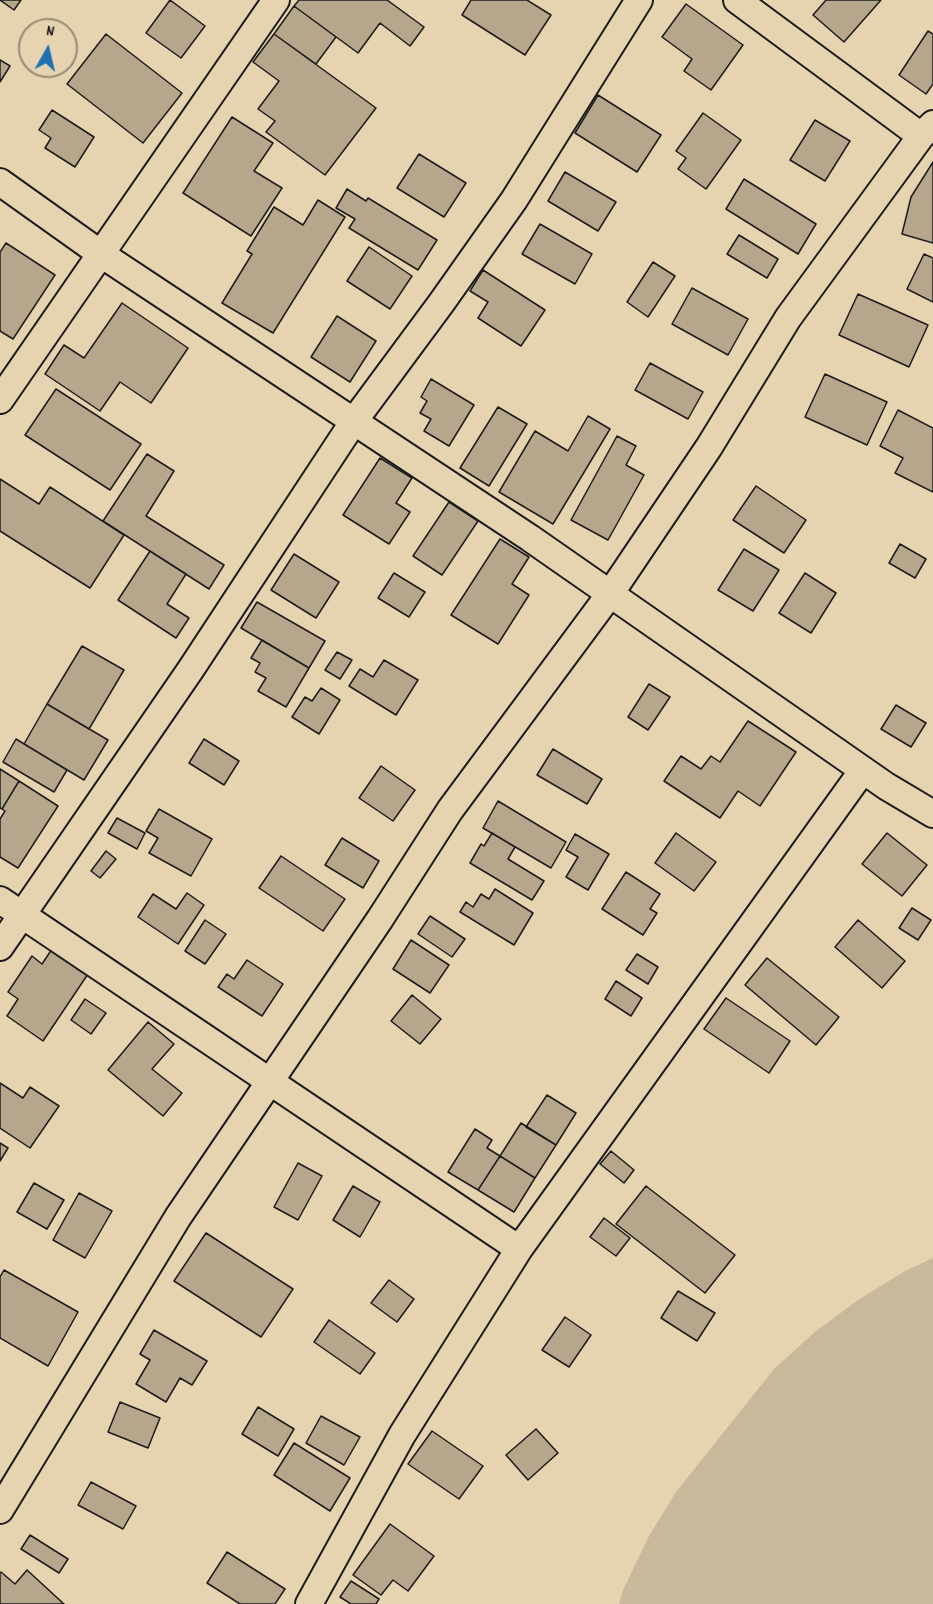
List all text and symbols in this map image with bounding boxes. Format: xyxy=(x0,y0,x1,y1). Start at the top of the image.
north arrow xyxy=(18,18,78,78)
text: N xyxy=(45,20,56,44)

